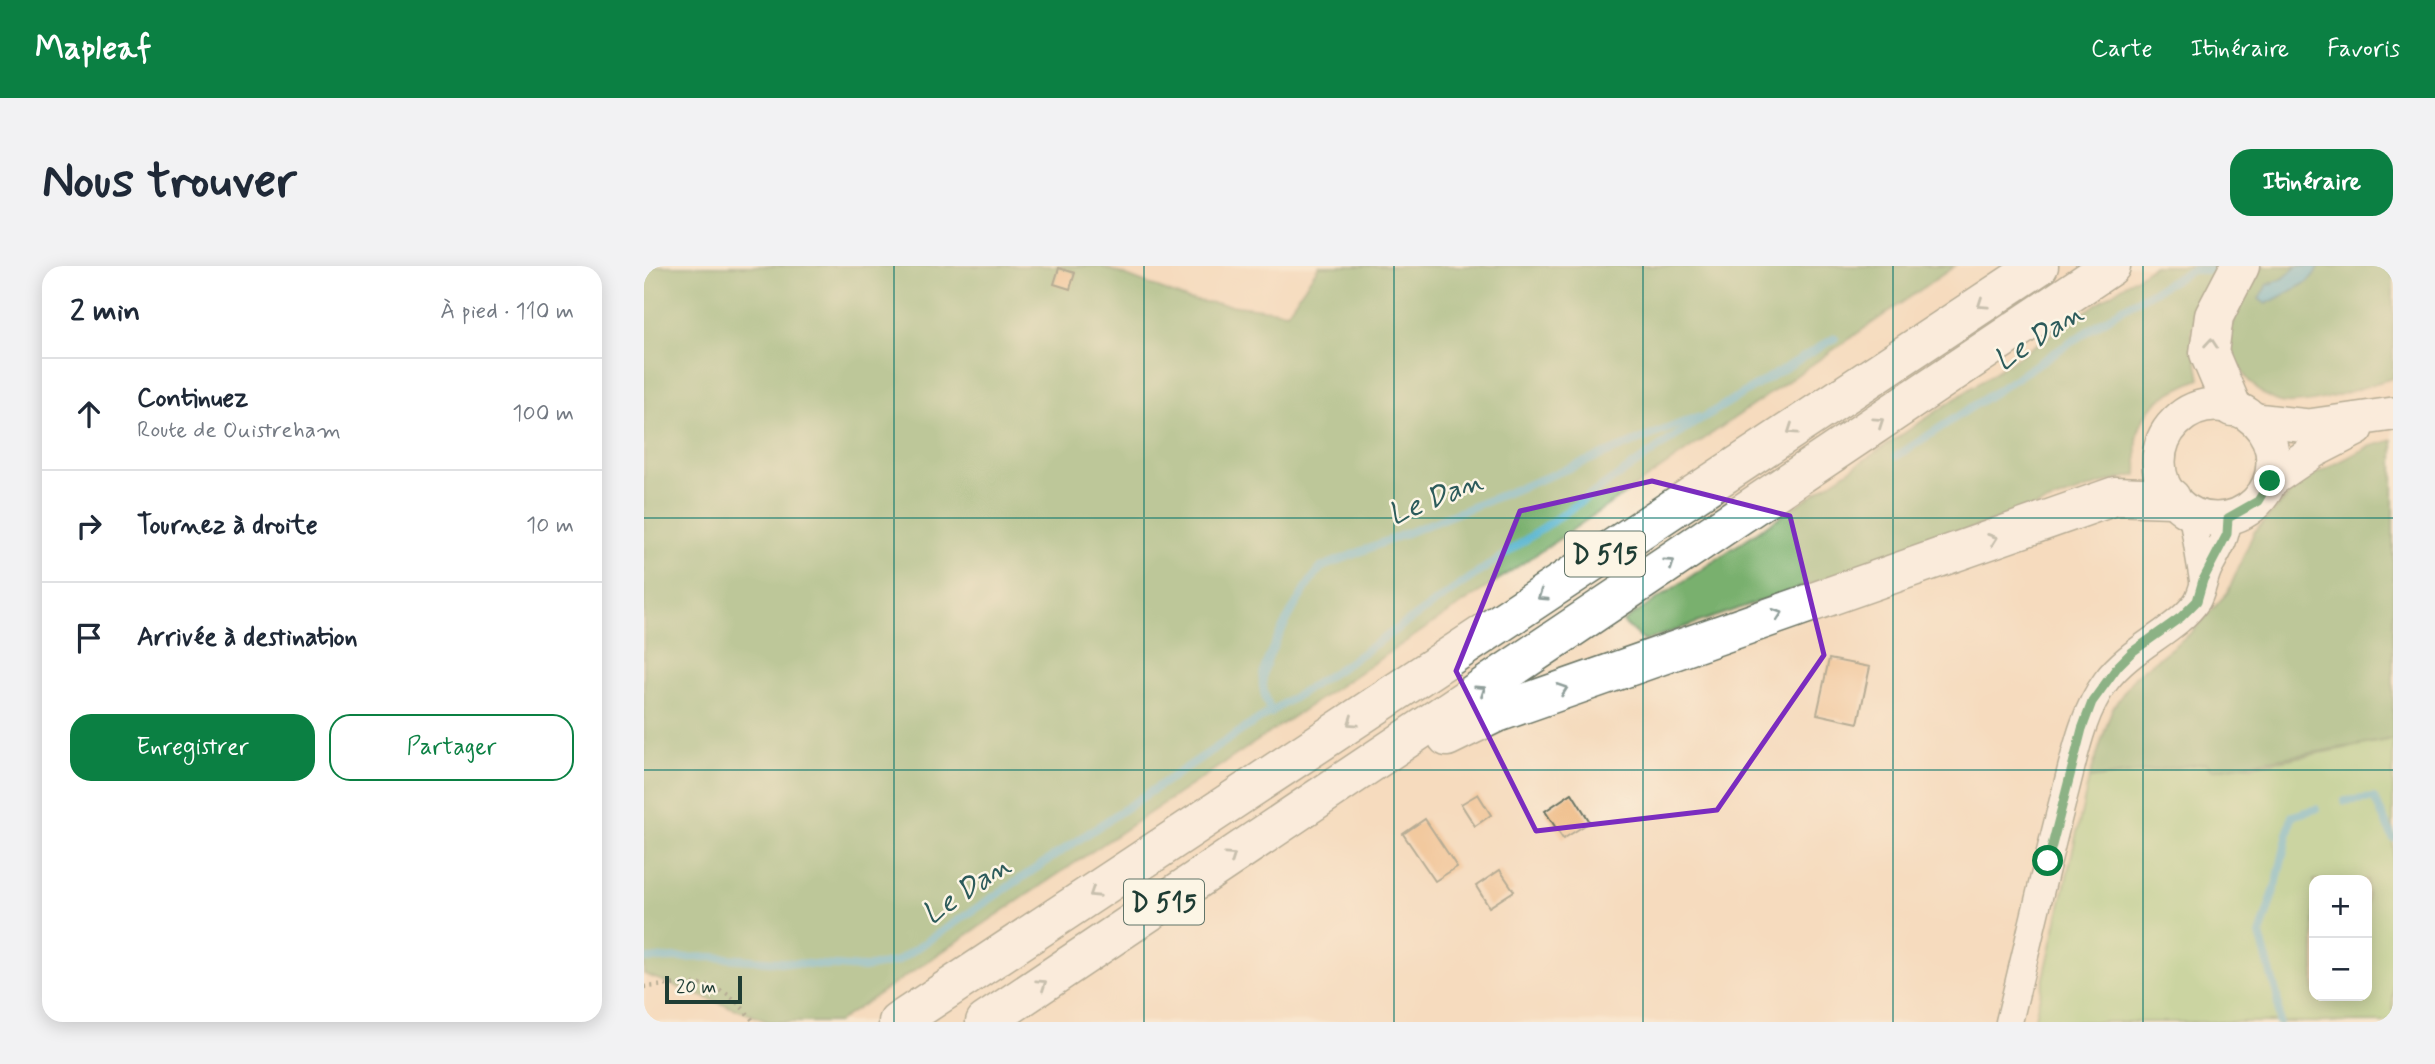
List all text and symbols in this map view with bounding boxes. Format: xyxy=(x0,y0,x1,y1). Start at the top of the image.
text: Mapleaf xyxy=(35,27,151,71)
text: Carte xyxy=(2091,34,2153,65)
text: Itinéraire xyxy=(2191,34,2289,65)
text: Favoris xyxy=(2327,34,2400,65)
button: Itinéraire xyxy=(2230,149,2393,216)
text: Nous trouver xyxy=(42,150,297,215)
text: 2 min xyxy=(70,292,140,331)
water label: Le Dan xyxy=(1987,294,2091,381)
one-way arrow xyxy=(1977,296,1990,308)
text: À pied · 110 m xyxy=(440,297,574,327)
one-way arrow xyxy=(2203,337,2218,348)
text: Continuez xyxy=(137,382,248,416)
icon: ahead xyxy=(70,395,108,433)
text: 100 m xyxy=(512,399,574,429)
text: Route de Ouistreham xyxy=(137,416,341,446)
one-way arrow xyxy=(1871,418,1884,430)
one-way arrow xyxy=(1787,422,1800,434)
water label: Le Dan xyxy=(1382,462,1489,535)
route end xyxy=(2254,465,2285,496)
icon: right xyxy=(70,507,108,545)
text: Tournez à droite xyxy=(137,509,318,543)
text: 10 m xyxy=(526,511,574,541)
road number: D 515 xyxy=(1565,532,1645,576)
one-way arrow xyxy=(1986,533,1998,547)
one-way arrow xyxy=(1662,558,1675,571)
one-way arrow xyxy=(1536,588,1549,601)
one-way arrow xyxy=(1771,608,1784,622)
icon: arrive xyxy=(70,619,108,657)
text: Arrivée à destination xyxy=(137,621,358,655)
one-way arrow xyxy=(1557,683,1569,697)
one-way arrow xyxy=(1473,686,1486,698)
button: Enregistrer xyxy=(70,714,315,781)
button: Partager xyxy=(329,714,574,781)
one-way arrow xyxy=(1347,714,1360,727)
route start xyxy=(2032,845,2063,876)
water label: Le Dan xyxy=(915,846,1019,934)
one-way arrow xyxy=(1223,853,1236,865)
map controls xyxy=(2309,875,2372,1001)
button: + xyxy=(2309,875,2372,938)
road number: D 515 xyxy=(1124,880,1204,924)
one-way arrow xyxy=(1089,885,1102,898)
button: − xyxy=(2309,938,2372,1001)
scale bar xyxy=(665,973,742,1005)
text: 20 m xyxy=(676,975,716,1000)
one-way arrow xyxy=(1034,980,1047,992)

